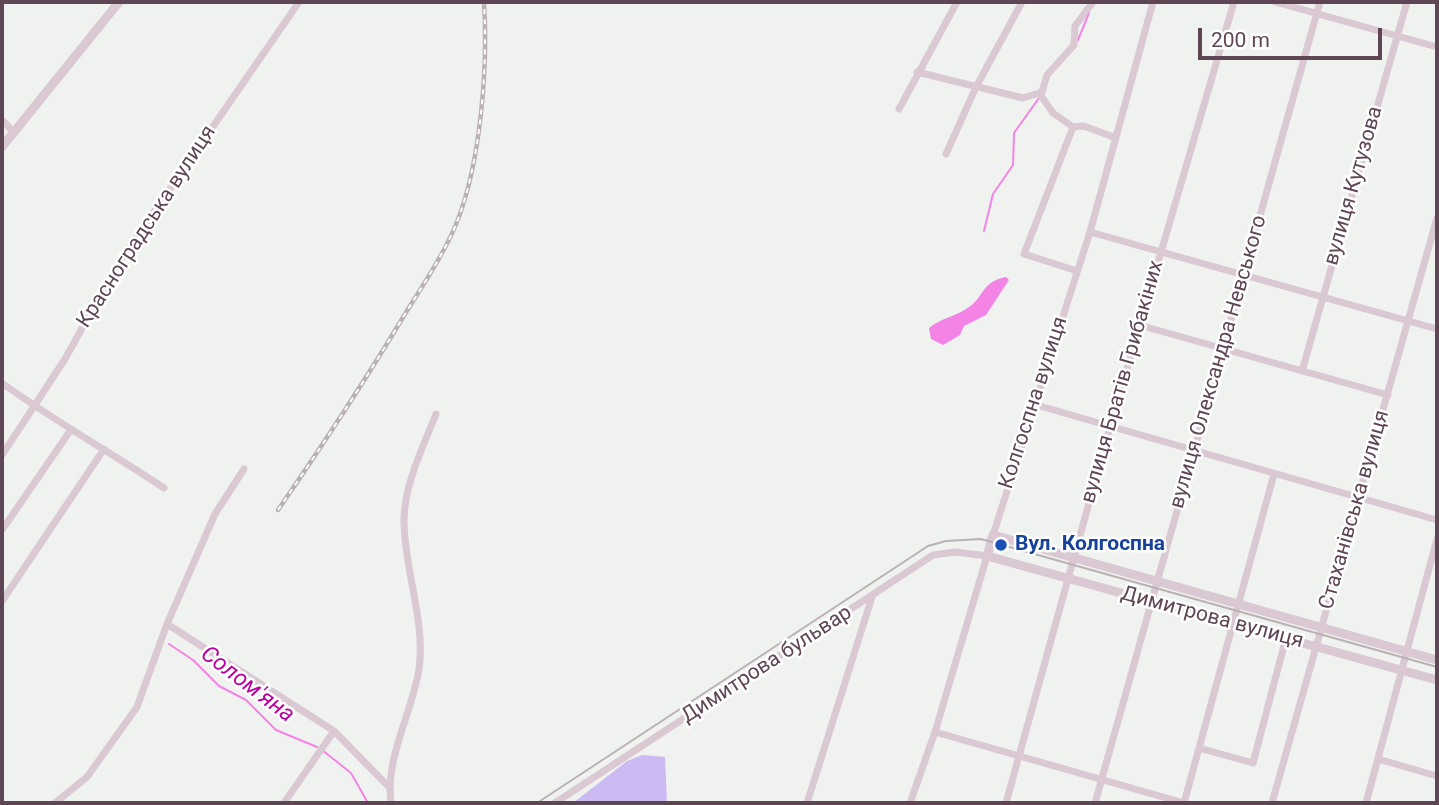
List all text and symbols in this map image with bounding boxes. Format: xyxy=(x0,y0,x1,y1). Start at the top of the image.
scale bar xyxy=(1201,14,1385,58)
text: 200 m xyxy=(1211,28,1270,52)
street label: вулиця Кутузова xyxy=(1319,104,1389,268)
street label: Красноградська вулиця xyxy=(72,121,222,333)
street label: вулиця Олександра Невського xyxy=(1165,213,1273,511)
street label: вулиця Братів Грибакіних xyxy=(1076,258,1170,506)
street label: Колгоспна вулиця xyxy=(994,314,1074,492)
street label: Стаханівська вулиця xyxy=(1314,407,1396,613)
place label: Вул. Колгоспна xyxy=(1015,532,1165,558)
marker: Вул. Колгоспна xyxy=(993,537,1009,553)
street label: Димитрова вулиця xyxy=(1118,582,1306,654)
street label: Димитрова бульвар xyxy=(677,601,857,729)
water label: Солом'яна xyxy=(195,641,299,729)

